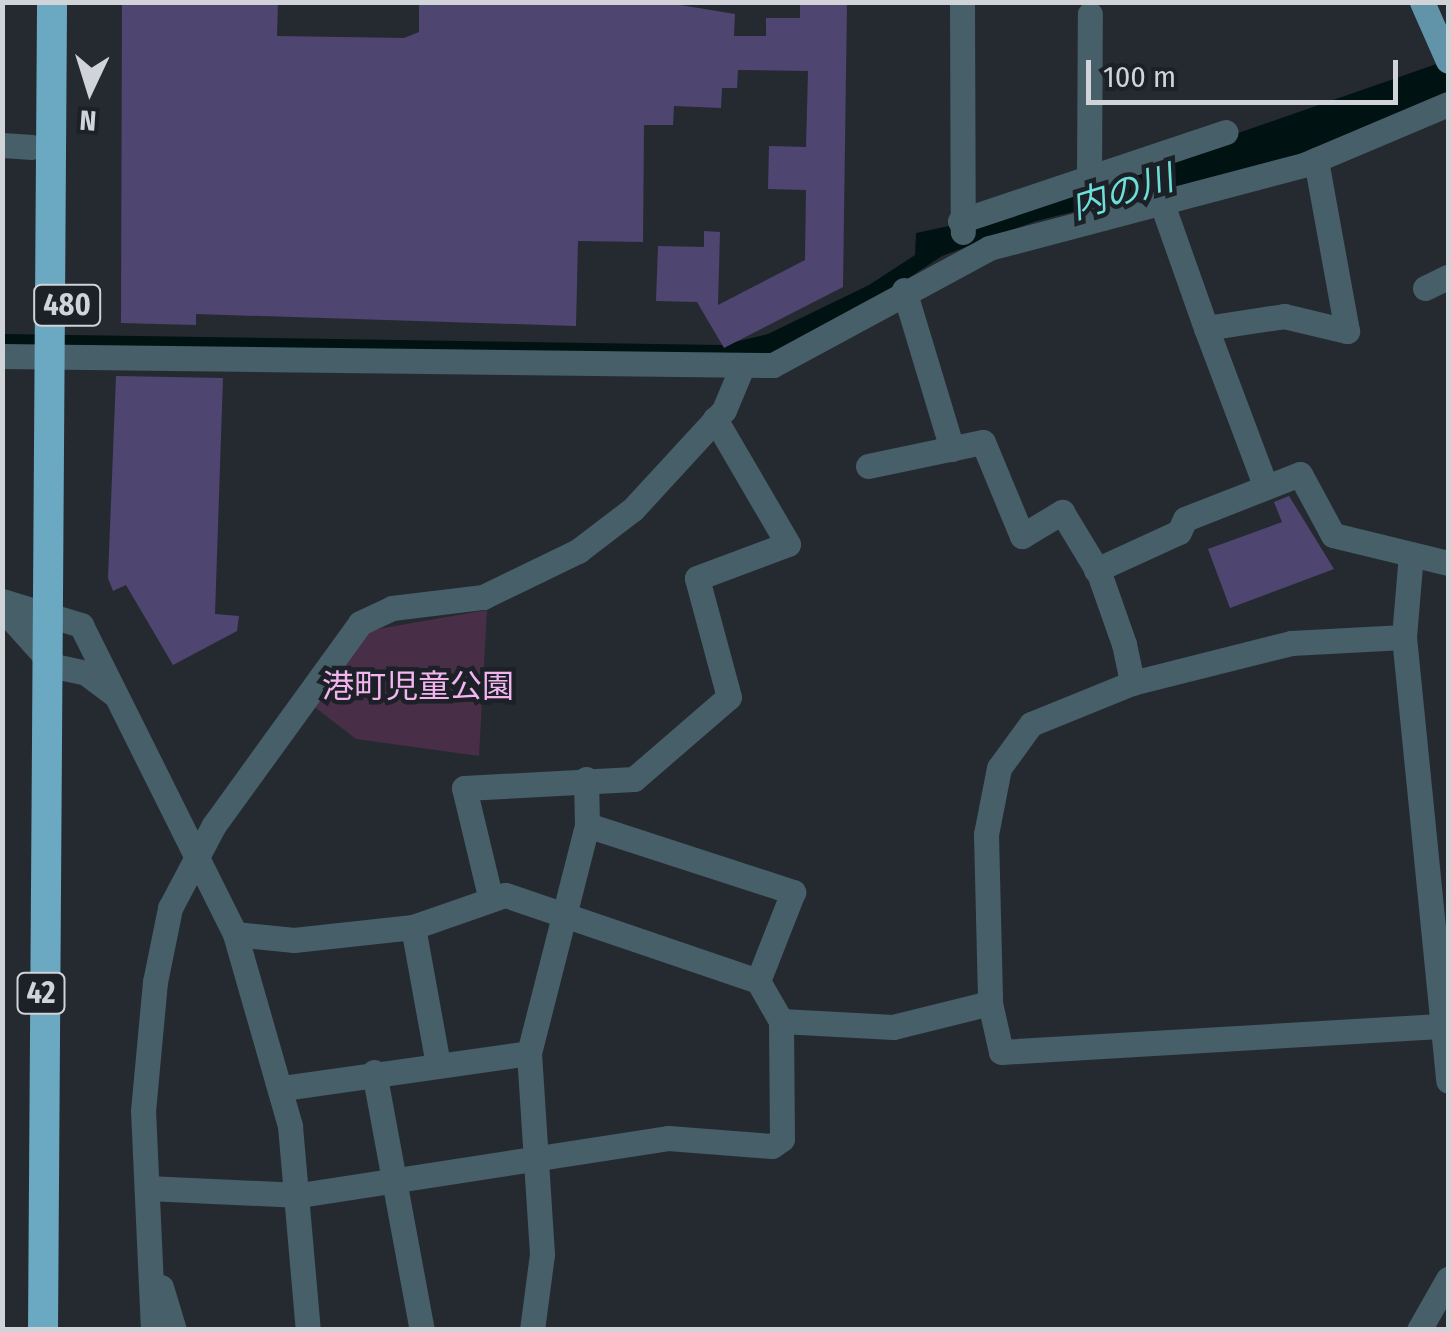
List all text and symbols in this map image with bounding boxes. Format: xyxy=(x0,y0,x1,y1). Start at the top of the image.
north arrow xyxy=(40,40,140,140)
scale bar xyxy=(1091,40,1404,102)
text: 100 m xyxy=(1103,59,1176,95)
text: N xyxy=(78,103,97,137)
water label: 内の川 xyxy=(1066,157,1178,227)
road number: 480 xyxy=(32,280,102,330)
park label: 港町児童公園 xyxy=(322,667,514,705)
road number: 42 xyxy=(16,968,66,1018)

